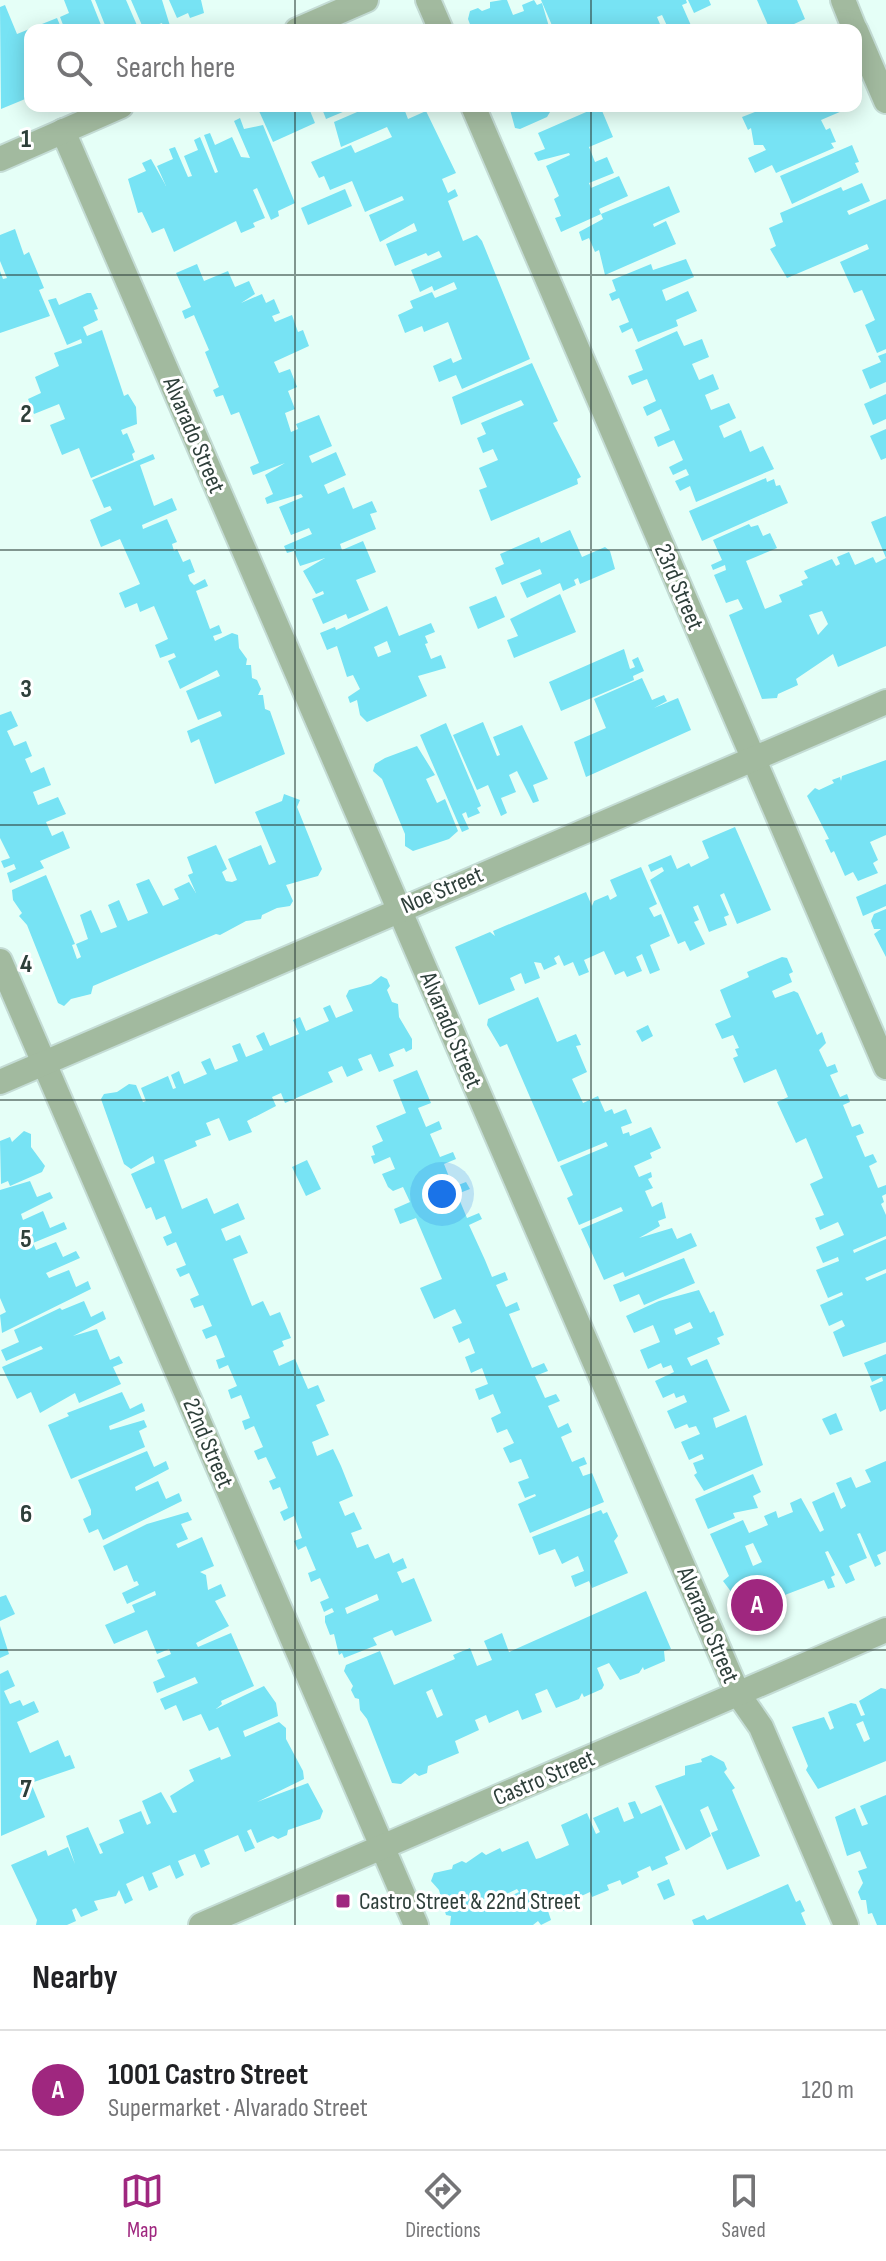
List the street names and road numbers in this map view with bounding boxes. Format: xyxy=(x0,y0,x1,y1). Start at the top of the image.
street label: Alvarado Street xyxy=(156,372,231,497)
street label: 23rd Street xyxy=(648,539,710,635)
street label: Noe Street xyxy=(397,860,487,920)
street label: Alvarado Street xyxy=(413,967,488,1092)
street label: 22nd Street xyxy=(176,1394,240,1492)
street label: Alvarado Street xyxy=(670,1562,745,1687)
street label: Castro Street xyxy=(489,1744,599,1812)

